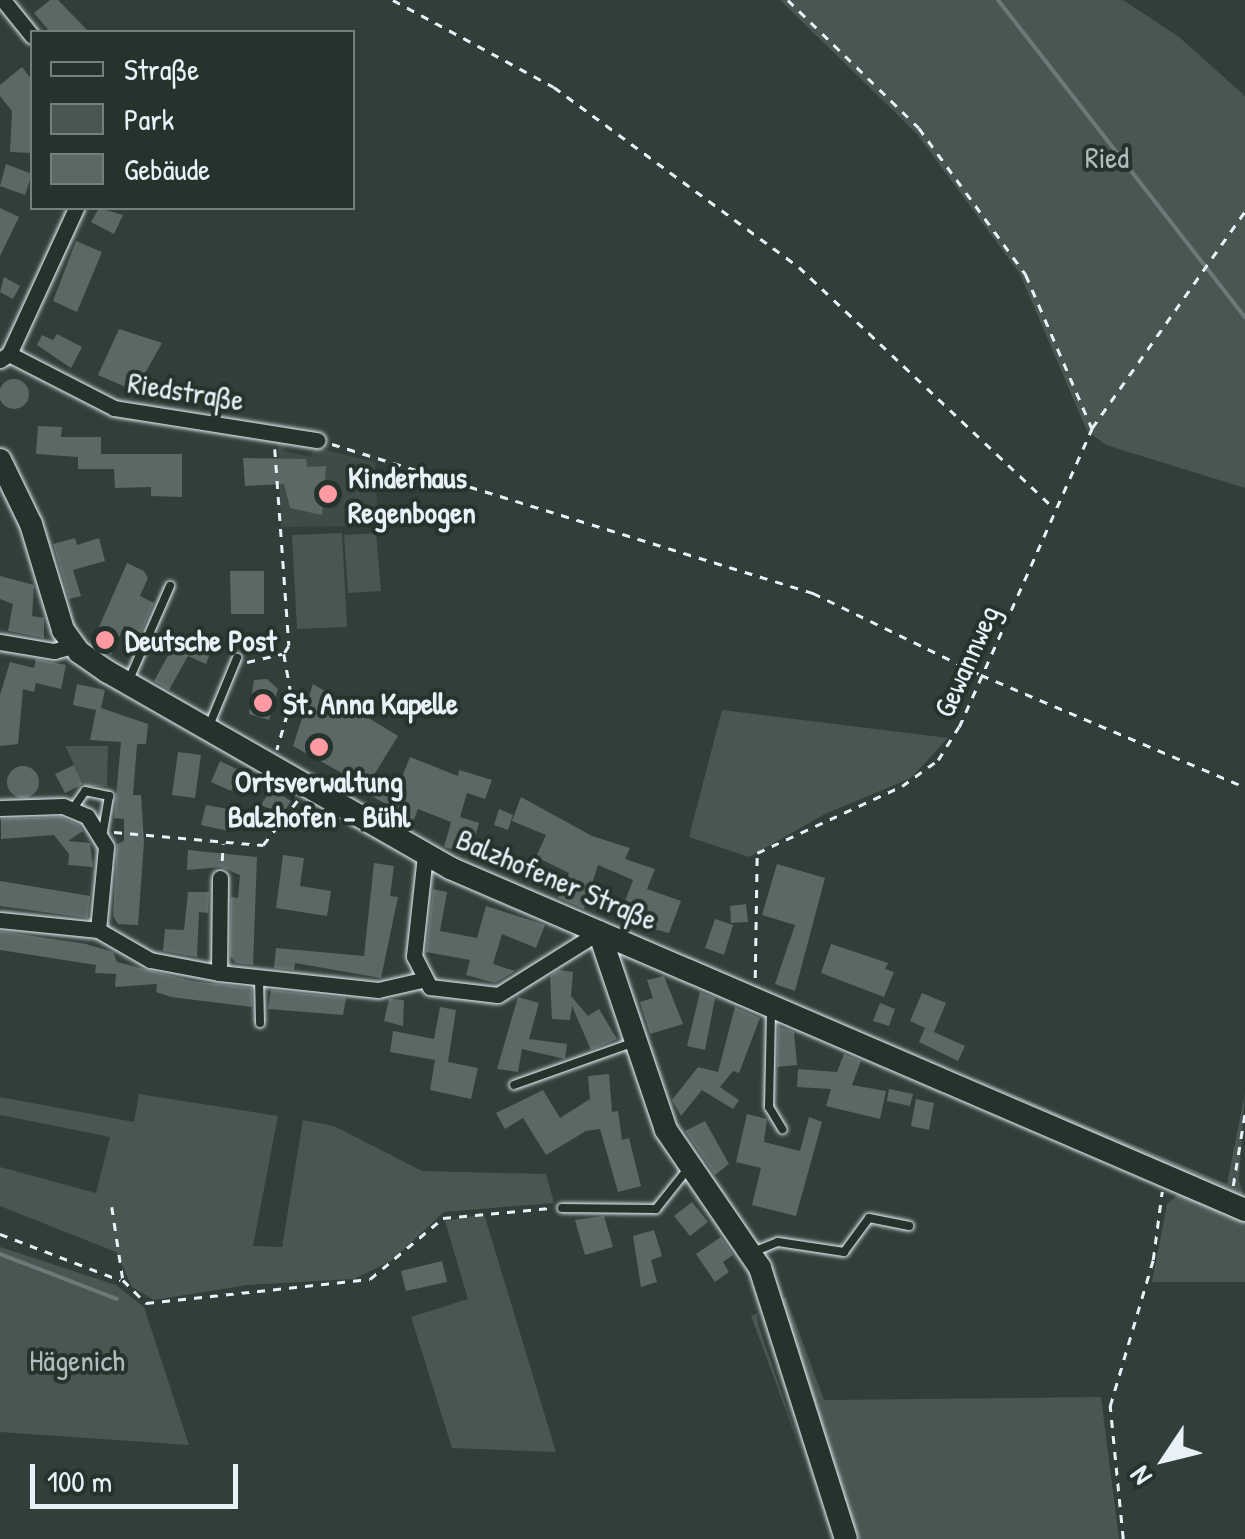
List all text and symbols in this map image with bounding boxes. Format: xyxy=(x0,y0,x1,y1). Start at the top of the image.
legend xyxy=(30,30,355,210)
text: Straße xyxy=(124,49,199,89)
text: Park xyxy=(124,99,174,139)
park label: Ried xyxy=(1085,139,1129,175)
text: Gebäude xyxy=(124,149,210,189)
street label: Riedstraße xyxy=(125,364,247,418)
place label: Kinderhaus Regenbogen xyxy=(348,459,476,530)
marker: Kinderhaus Regenbogen xyxy=(317,483,339,505)
street label: Gewannweg xyxy=(925,600,1007,722)
place label: Deutsche Post xyxy=(125,622,277,658)
marker: Deutsche Post xyxy=(94,629,116,651)
place label: St. Anna Kapelle xyxy=(283,685,458,721)
marker: St. Anna Kapelle xyxy=(252,692,274,714)
marker: Ortsverwaltung Balzhofen - Bühl xyxy=(308,736,330,758)
place label: Ortsverwaltung Balzhofen - Bühl xyxy=(228,763,410,834)
street label: Balzhofener Straße xyxy=(451,821,663,937)
park label: Hägenich xyxy=(29,1342,125,1378)
north arrow xyxy=(1115,1409,1215,1509)
scale bar xyxy=(35,1444,242,1506)
text: N xyxy=(1121,1459,1160,1493)
text: 100 m xyxy=(47,1461,112,1501)

